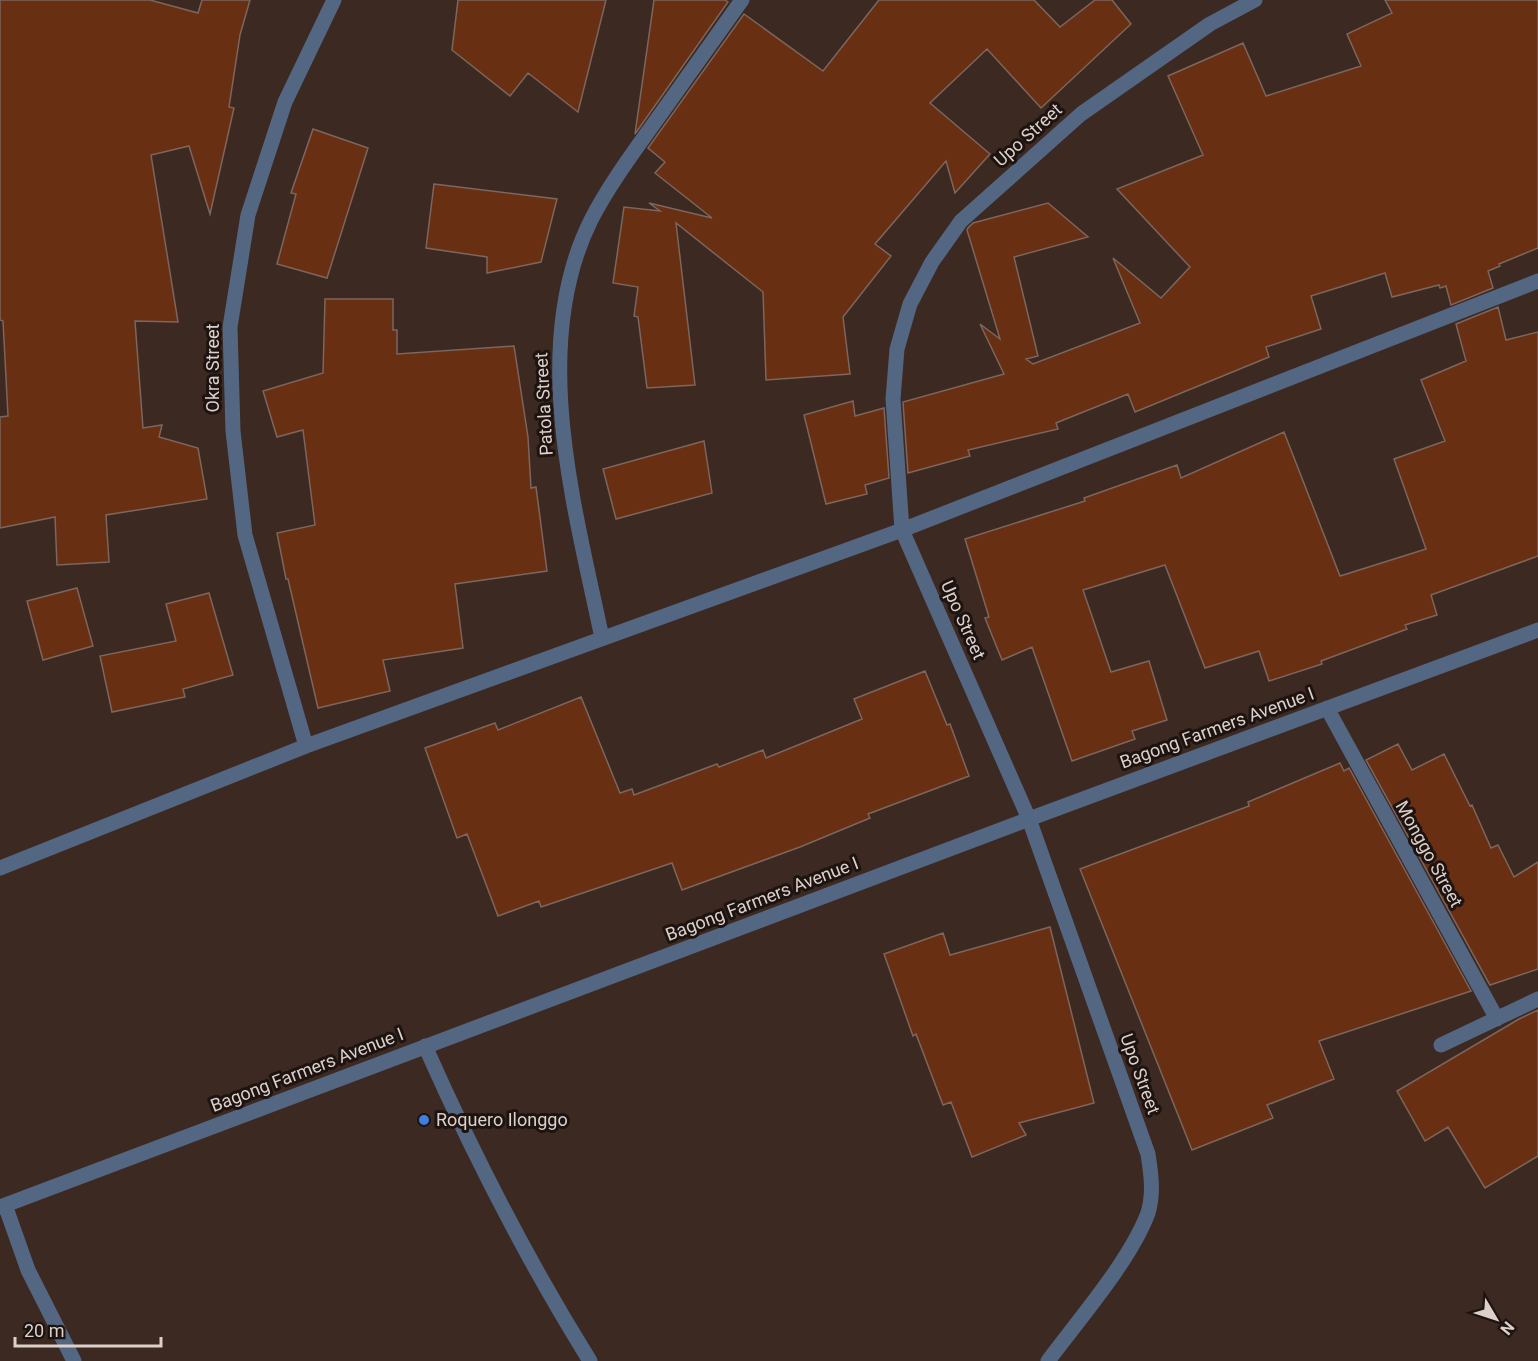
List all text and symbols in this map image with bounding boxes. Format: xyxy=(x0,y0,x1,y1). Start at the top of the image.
street label: Upo Street xyxy=(989,99,1066,171)
street label: Okra Street xyxy=(202,323,223,413)
street label: Patola Street xyxy=(530,352,557,456)
street label: Upo Street xyxy=(937,577,990,663)
street label: Bagong Farmers Avenue I xyxy=(1117,683,1317,772)
street label: Monggo Street xyxy=(1392,797,1467,911)
street label: Bagong Farmers Avenue I xyxy=(662,852,861,945)
street label: Bagong Farmers Avenue I xyxy=(207,1023,406,1116)
street label: Upo Street xyxy=(1116,1031,1165,1117)
place label: Roquero Ilonggo xyxy=(436,1109,568,1130)
marker: Roquero Ilonggo xyxy=(417,1113,431,1127)
north arrow xyxy=(1466,1289,1526,1349)
scale bar xyxy=(15,1310,160,1348)
text: N xyxy=(1496,1318,1518,1338)
text: 20 m xyxy=(24,1320,64,1341)

